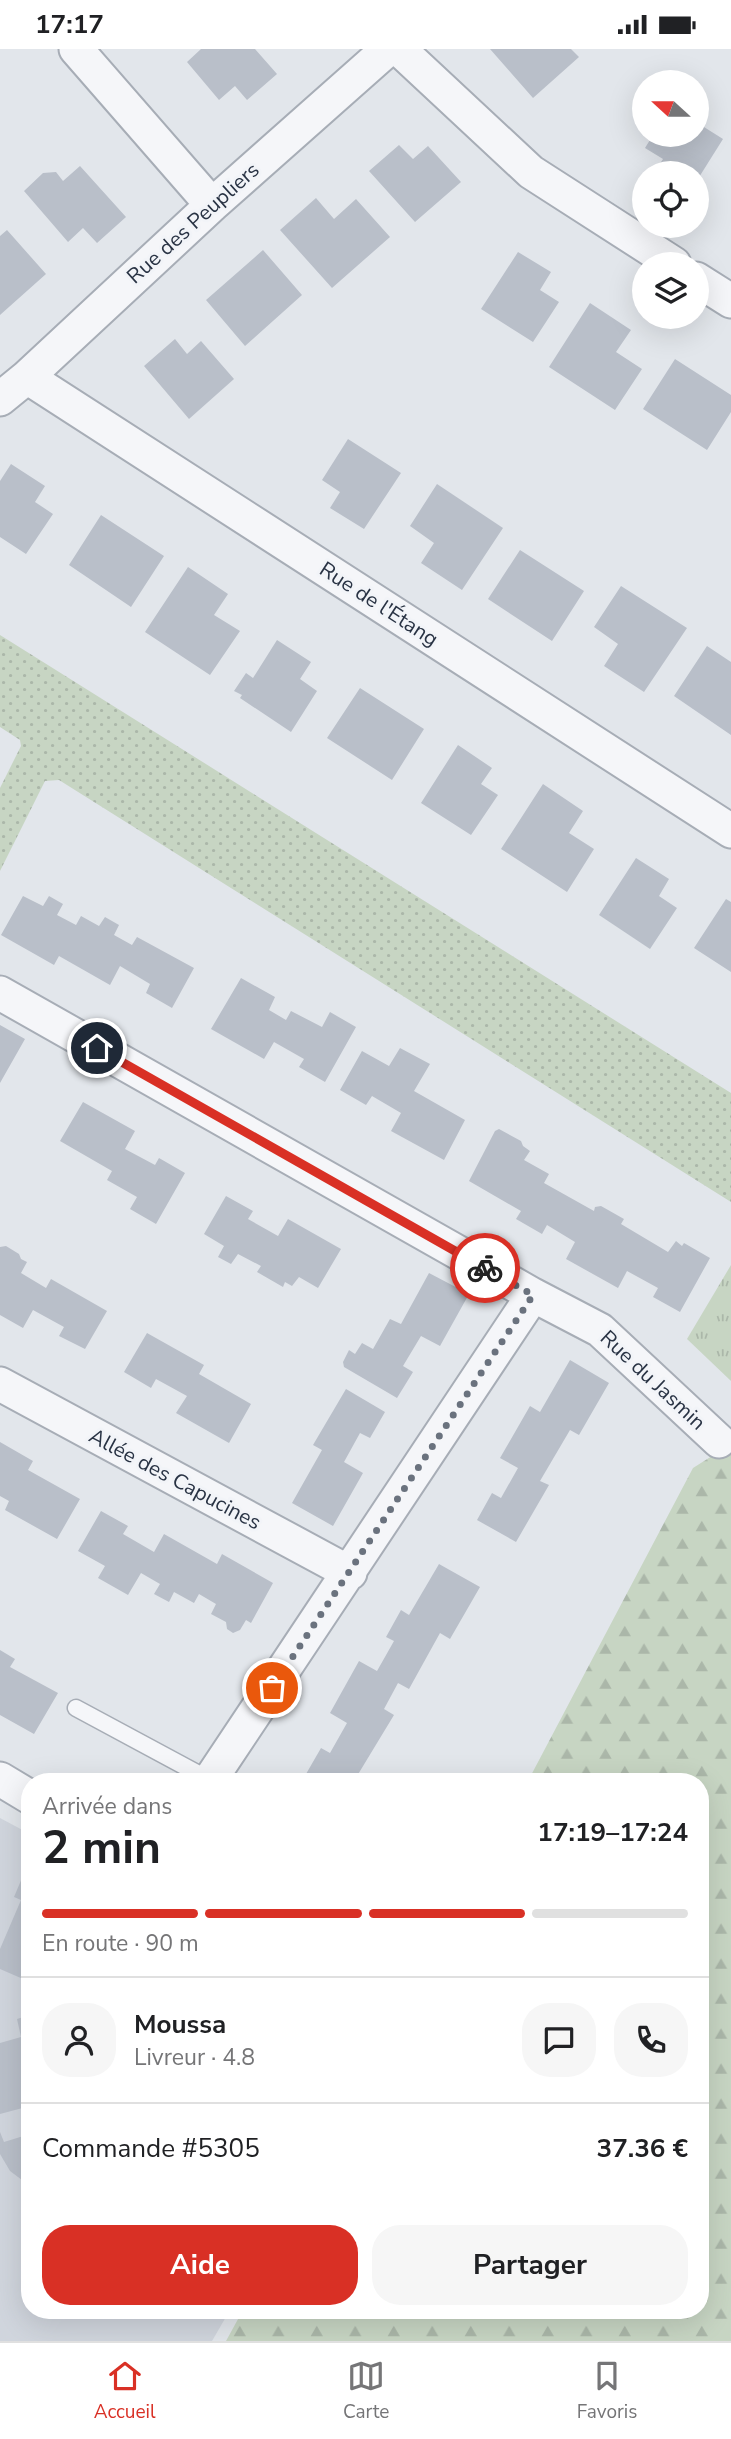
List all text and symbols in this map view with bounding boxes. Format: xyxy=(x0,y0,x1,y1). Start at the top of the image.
text: 17:17 xyxy=(35,7,104,42)
north arrow xyxy=(632,70,709,147)
map controls xyxy=(632,70,709,329)
street label: Rue des Peupliers xyxy=(121,156,265,290)
button: locate xyxy=(632,161,709,238)
button: layers xyxy=(632,252,709,329)
street label: Rue de l'Étang xyxy=(314,555,444,653)
pin xyxy=(67,1018,127,1078)
icon: home xyxy=(78,1029,116,1067)
courier xyxy=(450,1233,520,1303)
icon: bike xyxy=(466,1249,504,1287)
street label: Rue du Jasmin xyxy=(594,1324,712,1436)
street label: Allée des Capucines xyxy=(84,1422,266,1536)
pin xyxy=(242,1658,302,1718)
icon: bag xyxy=(253,1669,291,1707)
text: Arrivée dans xyxy=(42,1791,172,1822)
text: 17:19–17:24 xyxy=(537,1815,688,1850)
text: 2 min xyxy=(42,1816,161,1879)
text: En route · 90 m xyxy=(42,1928,199,1959)
button: person xyxy=(42,2003,116,2077)
button: chat xyxy=(522,2003,596,2077)
button: phone xyxy=(614,2003,688,2077)
text: Moussa xyxy=(134,2007,226,2042)
text: Livreur · 4.8 xyxy=(134,2042,255,2073)
text: Commande #5305 xyxy=(42,2131,260,2166)
text: 37.36 € xyxy=(597,2131,688,2166)
button: Aide xyxy=(42,2225,358,2305)
button: Partager xyxy=(372,2225,688,2305)
tab: Accueil xyxy=(94,2357,156,2425)
tab: Carte xyxy=(343,2357,389,2425)
tab: Favoris xyxy=(577,2357,637,2425)

